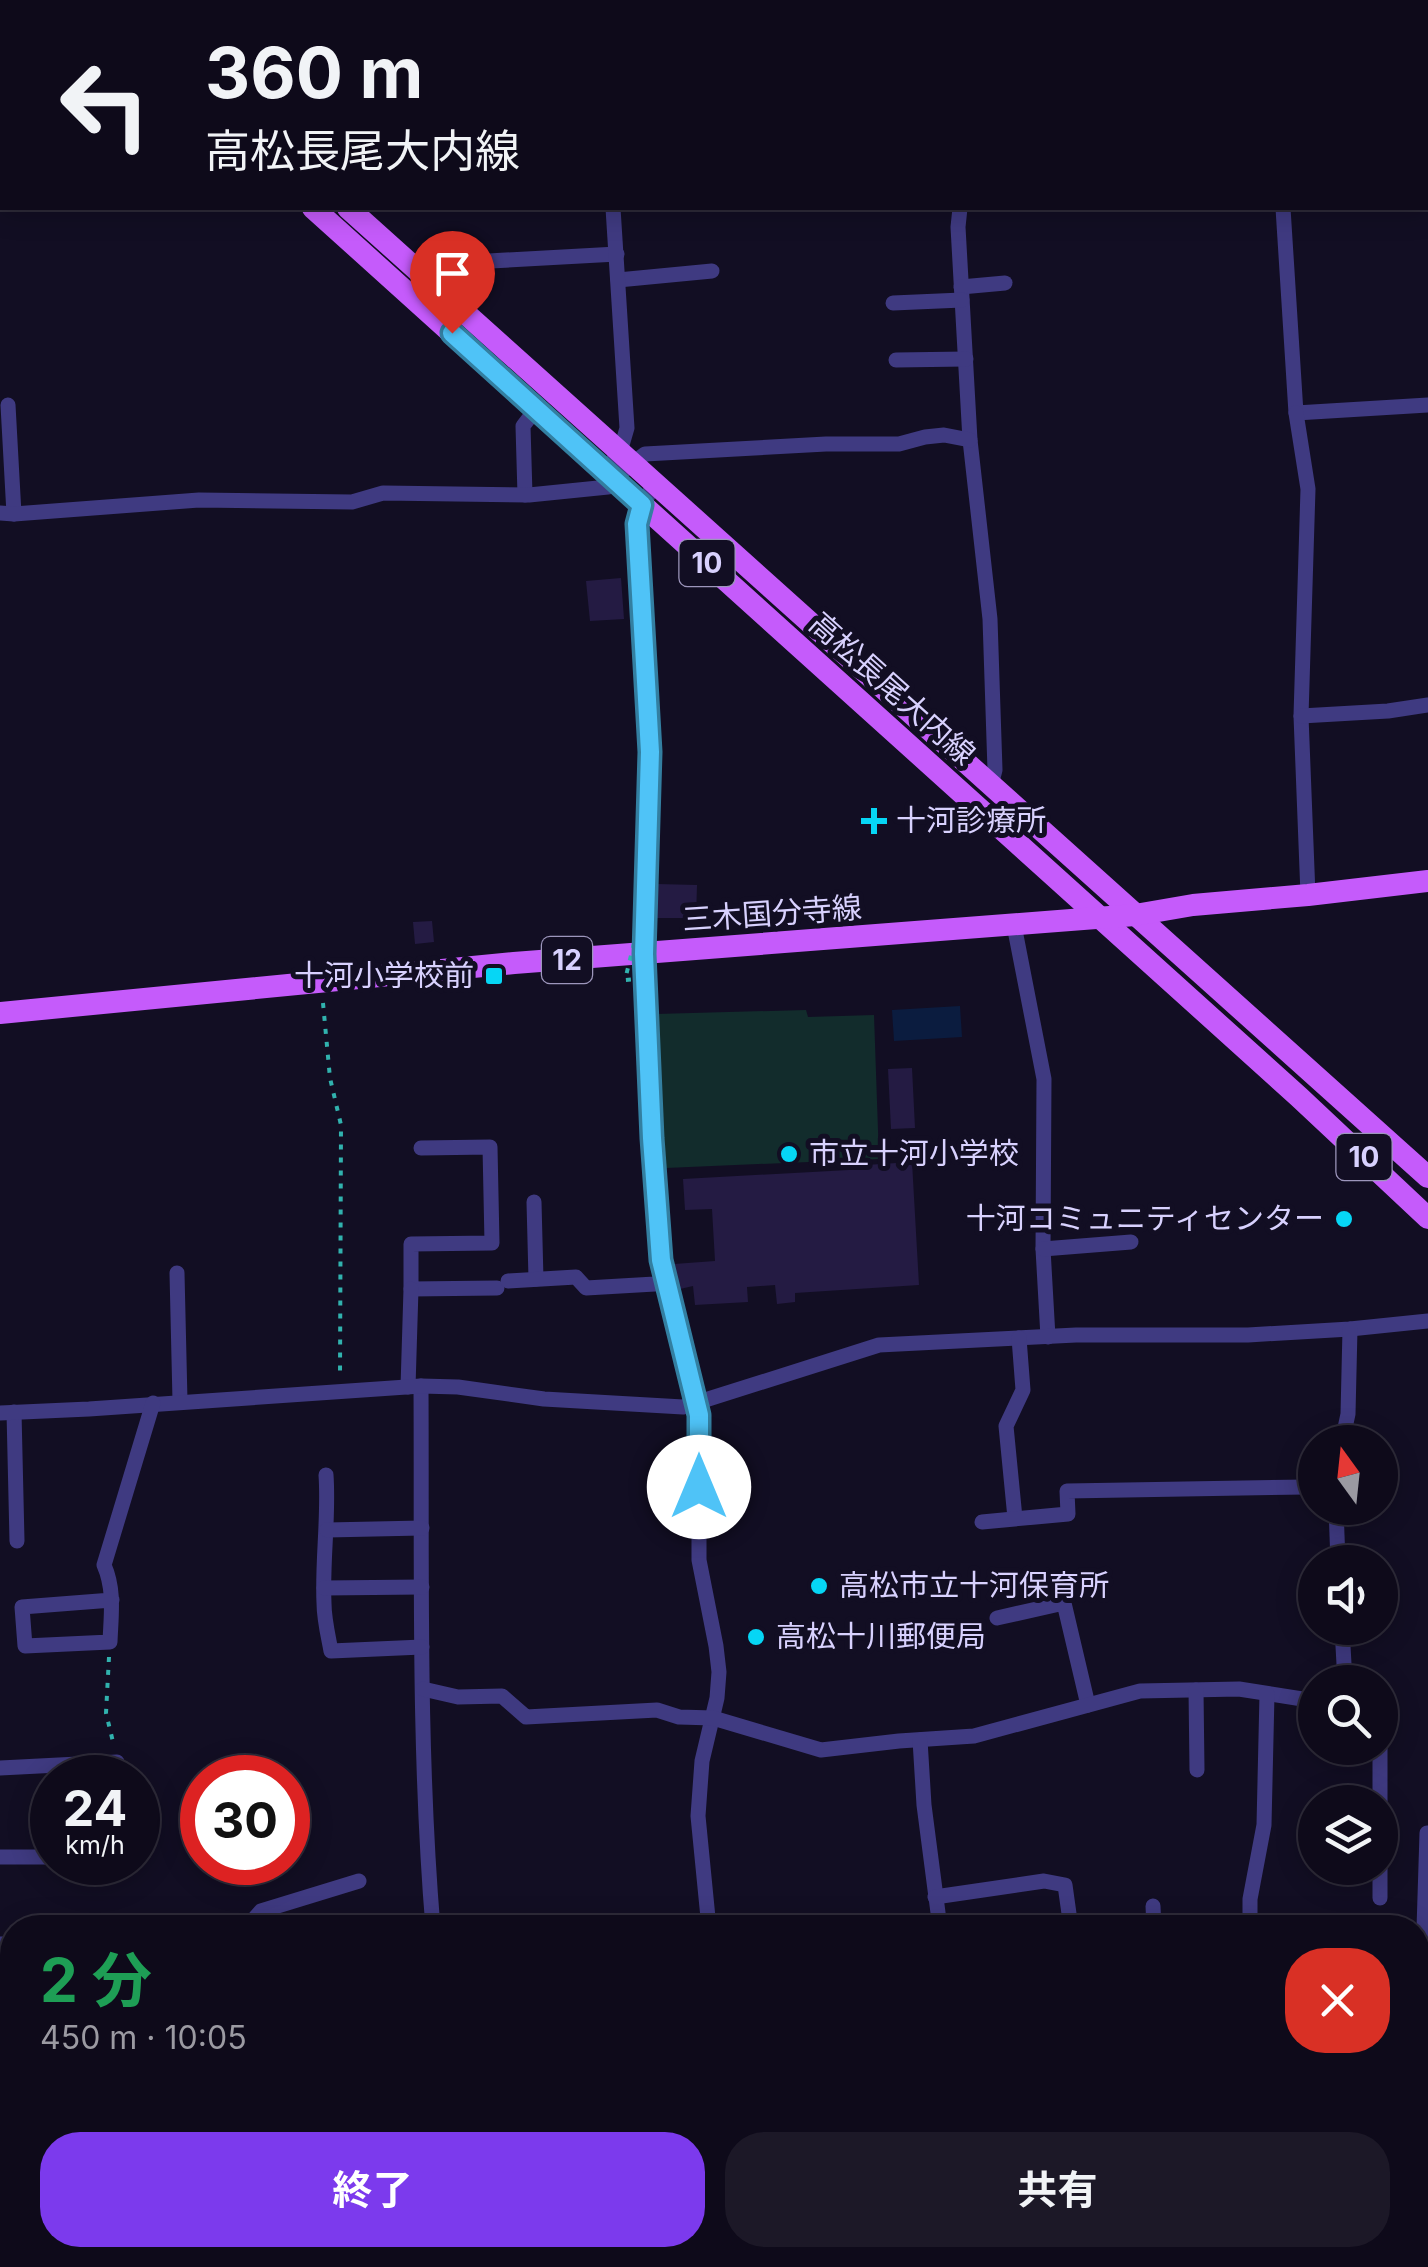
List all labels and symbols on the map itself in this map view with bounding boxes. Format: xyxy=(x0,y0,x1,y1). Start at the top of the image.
pin xyxy=(410,231,495,334)
road number: 10 xyxy=(680,540,734,586)
street label: 高松長尾大内線 xyxy=(803,605,983,772)
place label: 十河診療所 xyxy=(896,802,1046,838)
marker: 十河診療所 xyxy=(861,808,887,834)
street label: 三木国分寺線 xyxy=(681,889,863,937)
road number: 12 xyxy=(542,937,592,983)
place label: 十河小学校前 xyxy=(294,957,474,993)
marker: 十河小学校前 xyxy=(483,965,505,987)
road number: 10 xyxy=(1336,1134,1392,1180)
place label: 市立十河小学校 xyxy=(809,1135,1019,1171)
marker: 市立十河小学校 xyxy=(778,1143,800,1165)
place label: 十河コミュニティセンター xyxy=(966,1200,1324,1236)
marker: 十河コミュニティセンター xyxy=(1333,1208,1355,1230)
north arrow xyxy=(1298,1425,1398,1525)
position arrow xyxy=(647,1435,751,1539)
place label: 高松市立十河保育所 xyxy=(839,1567,1109,1603)
marker: 高松市立十河保育所 xyxy=(808,1575,830,1597)
place label: 高松十川郵便局 xyxy=(776,1618,986,1654)
marker: 高松十川郵便局 xyxy=(745,1626,767,1648)
speed limit sign: 30 xyxy=(180,1755,310,1885)

